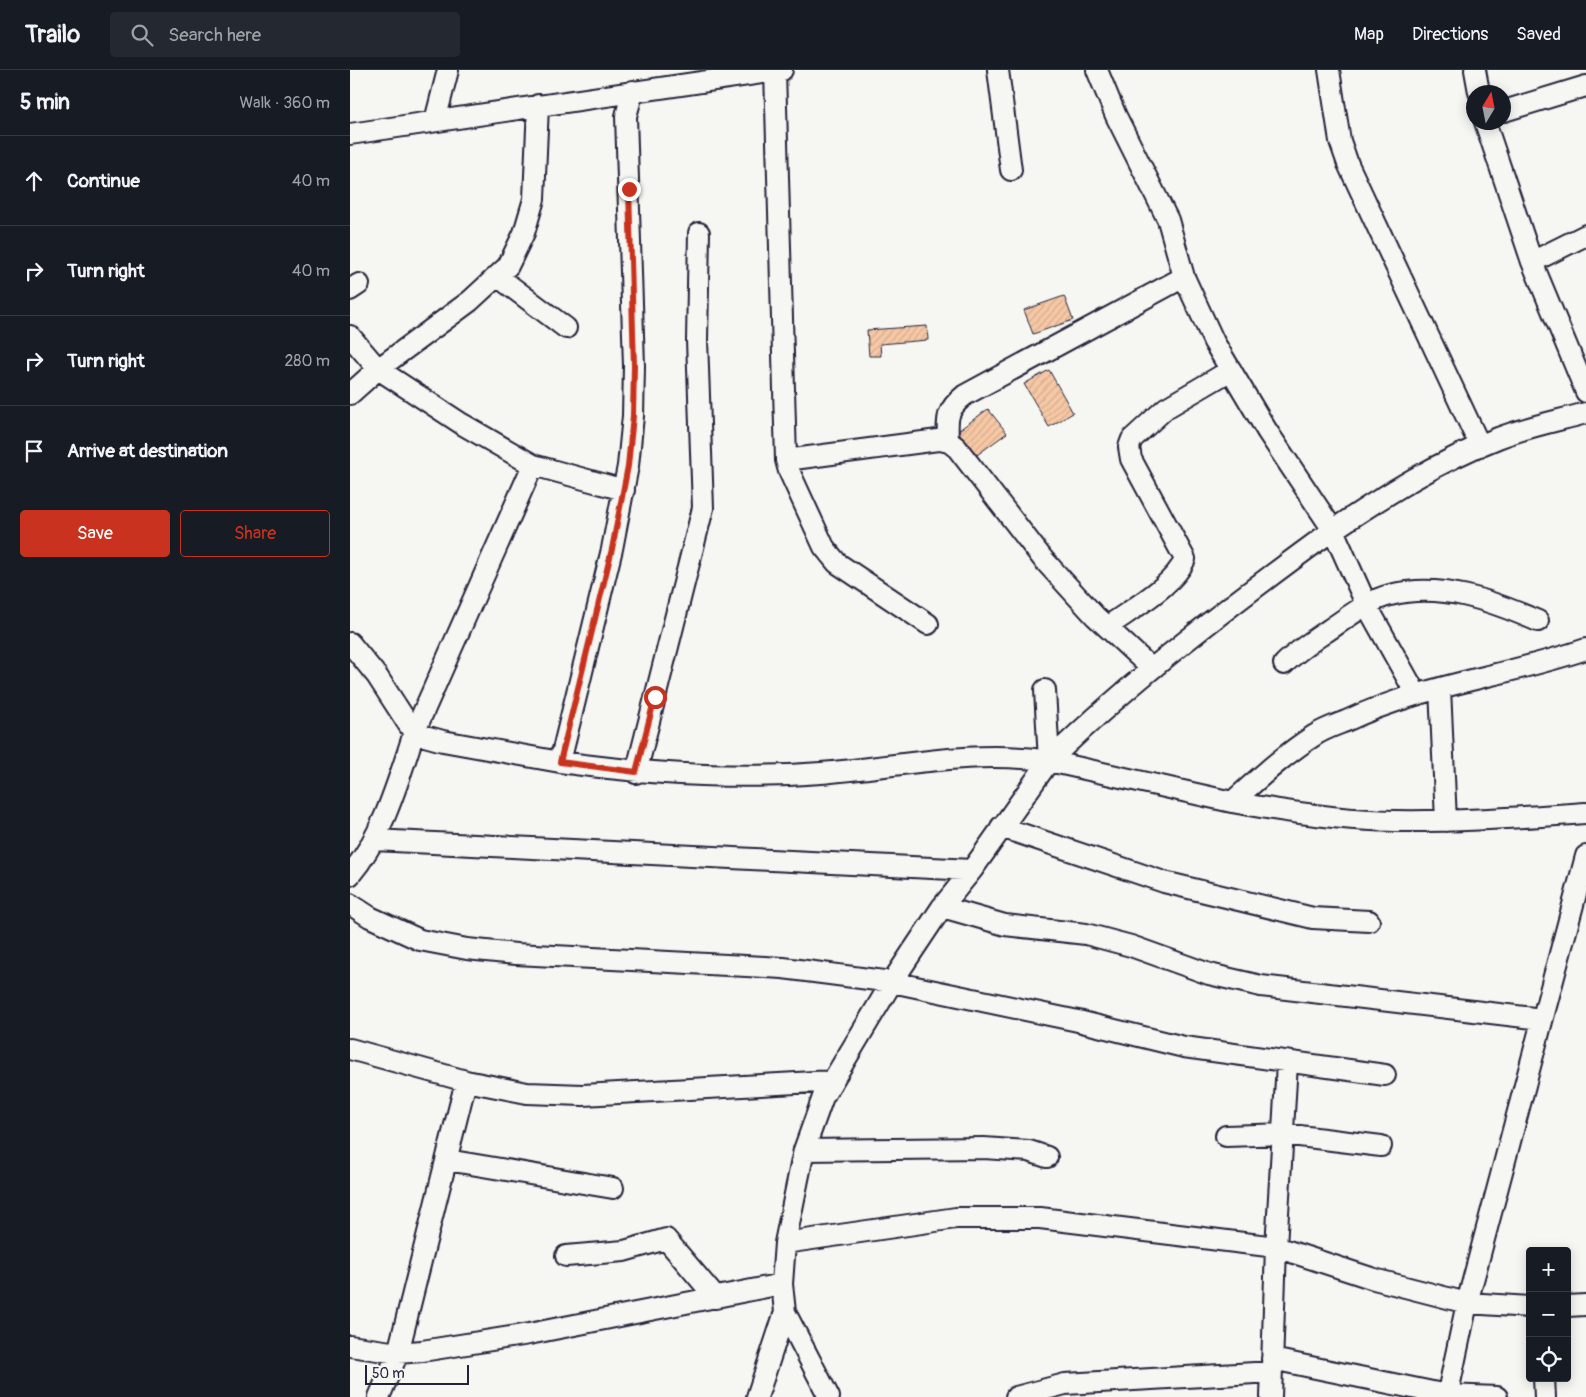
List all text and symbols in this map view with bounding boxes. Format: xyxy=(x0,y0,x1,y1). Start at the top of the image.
search box xyxy=(110,12,460,57)
text: Trailo xyxy=(25,20,80,49)
icon: search xyxy=(128,21,156,49)
text: Search here xyxy=(168,23,261,47)
text: Map xyxy=(1354,23,1384,46)
text: Directions xyxy=(1412,23,1488,46)
text: Saved xyxy=(1516,23,1561,46)
north arrow xyxy=(1466,85,1511,130)
text: 5 min xyxy=(20,89,70,116)
text: Walk · 360 m xyxy=(239,93,330,113)
icon: ahead xyxy=(20,167,48,195)
text: Continue xyxy=(67,169,140,193)
text: 40 m xyxy=(292,171,330,191)
route end xyxy=(618,178,641,201)
icon: right xyxy=(20,257,48,285)
text: Turn right xyxy=(67,259,145,283)
text: 40 m xyxy=(292,261,330,281)
icon: right xyxy=(20,347,48,375)
text: Turn right xyxy=(67,349,145,373)
text: 280 m xyxy=(284,351,330,371)
icon: arrive xyxy=(20,437,48,465)
text: Arrive at destination xyxy=(67,439,228,463)
button: Save xyxy=(20,510,170,557)
button: Share xyxy=(180,510,330,557)
route start xyxy=(644,686,667,709)
map controls xyxy=(1526,1247,1571,1382)
button: + xyxy=(1526,1247,1571,1292)
button: − xyxy=(1526,1292,1571,1337)
button: locate xyxy=(1526,1337,1571,1382)
scale bar xyxy=(365,1362,469,1385)
text: 50 m xyxy=(372,1365,405,1382)

